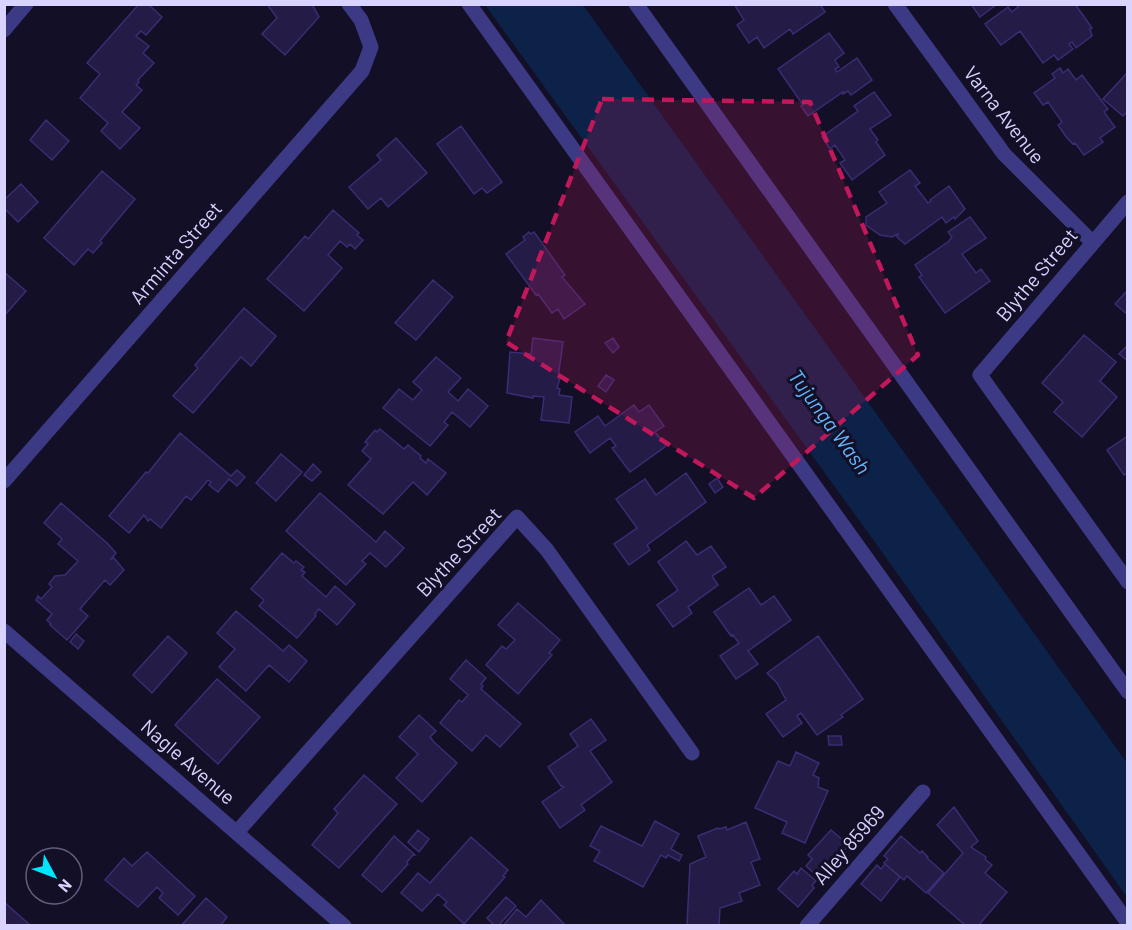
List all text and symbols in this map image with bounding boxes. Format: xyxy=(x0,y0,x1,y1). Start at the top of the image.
street label: Varna Avenue xyxy=(959,61,1050,168)
street label: Arminta Street xyxy=(124,196,226,309)
street label: Blythe Street xyxy=(991,223,1082,326)
water label: Tujunga Wash xyxy=(784,364,877,478)
street label: Blythe Street xyxy=(411,502,506,601)
street label: Nagle Avenue xyxy=(137,714,241,809)
street label: Alley 85969 xyxy=(807,800,889,889)
north arrow xyxy=(24,846,84,906)
text: N xyxy=(55,876,76,896)

